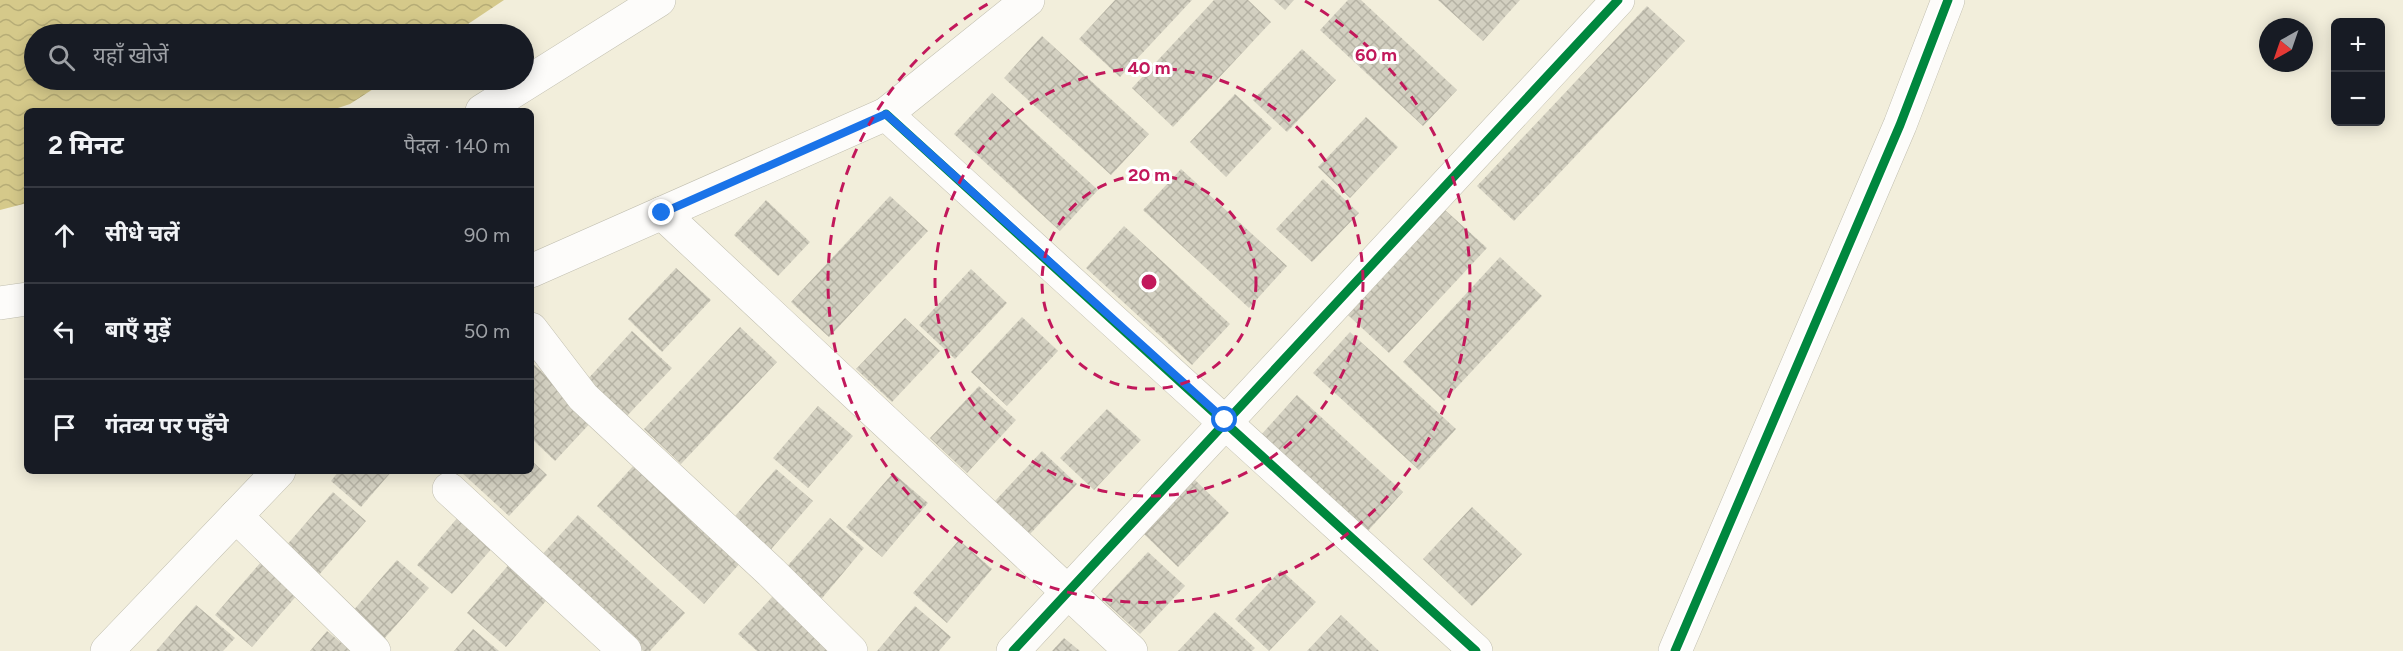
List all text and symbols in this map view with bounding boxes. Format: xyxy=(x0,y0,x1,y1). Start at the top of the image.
north arrow xyxy=(2259,18,2313,72)
map controls xyxy=(2331,18,2385,126)
button: + xyxy=(2331,18,2385,72)
search box xyxy=(24,24,534,90)
icon: search xyxy=(45,41,78,74)
text: यहाँ खोजें xyxy=(93,42,169,69)
text: 60 m xyxy=(1355,44,1397,66)
text: 40 m xyxy=(1127,57,1171,79)
button: − xyxy=(2331,72,2385,126)
text: 2 मिनट xyxy=(48,129,124,161)
text: पैदल · 140 m xyxy=(404,134,510,158)
text: 20 m xyxy=(1128,164,1170,186)
route end xyxy=(648,199,674,225)
icon: ahead xyxy=(48,219,81,252)
text: सीधे चलें xyxy=(105,220,180,247)
text: 90 m xyxy=(464,223,510,247)
centre of rings xyxy=(1139,272,1159,292)
icon: left xyxy=(48,315,81,348)
text: बाएँ मुड़ें xyxy=(105,316,171,343)
text: 50 m xyxy=(464,319,510,343)
route start xyxy=(1211,406,1237,432)
icon: arrive xyxy=(48,411,81,444)
text: गंतव्य पर पहुँचे xyxy=(105,412,229,439)

